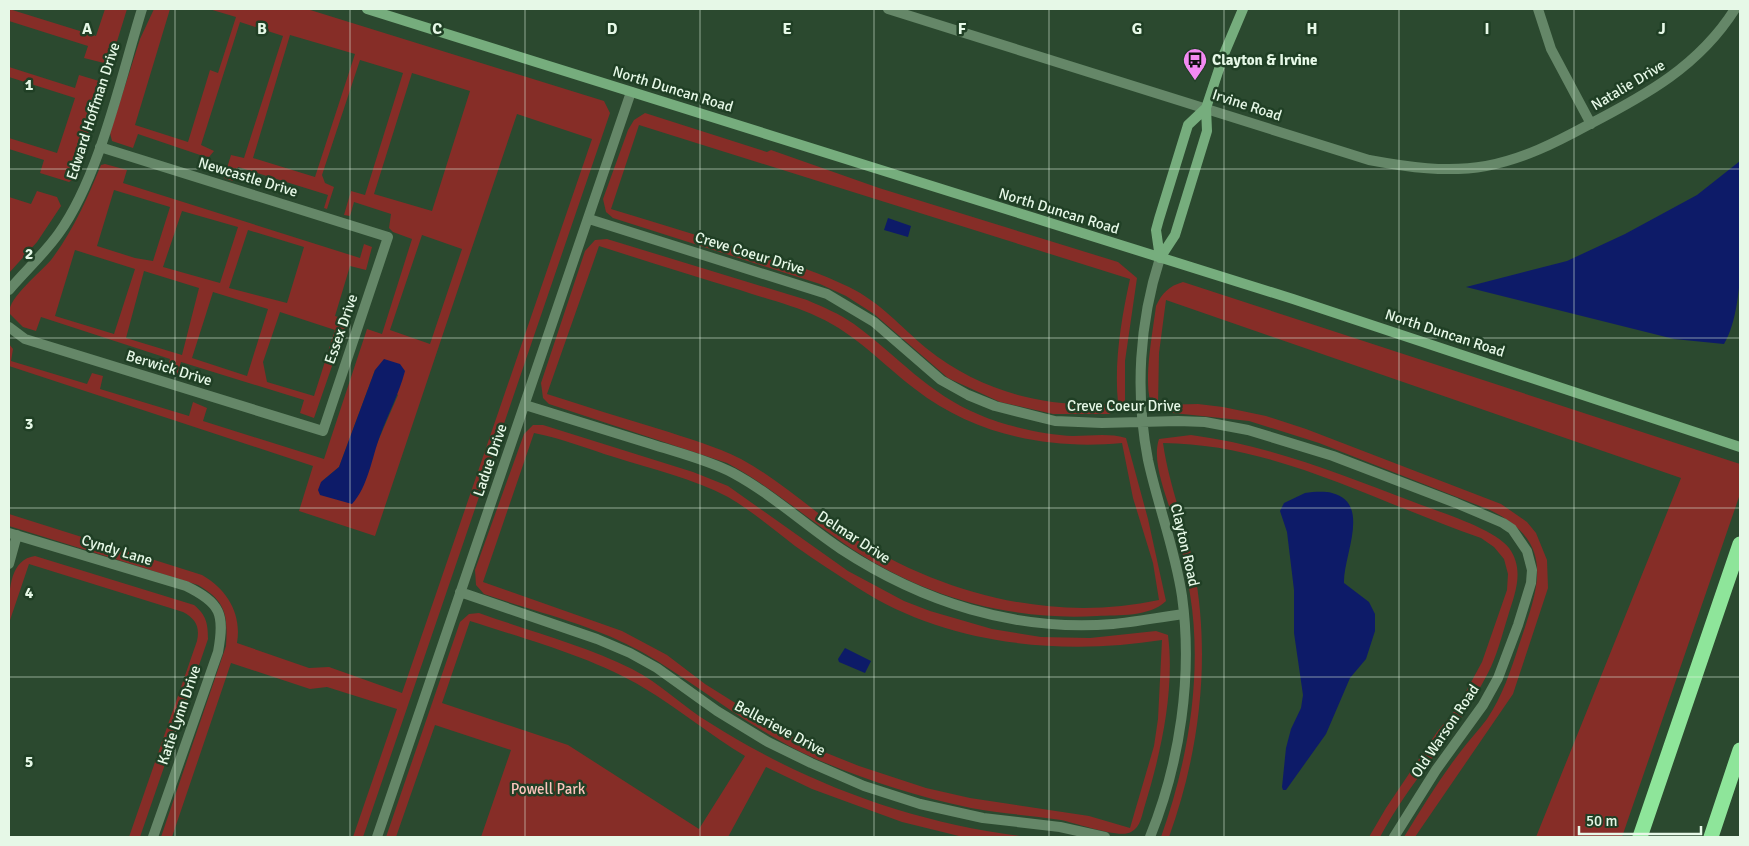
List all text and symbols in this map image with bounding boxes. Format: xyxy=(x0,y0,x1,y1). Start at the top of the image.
text: A xyxy=(82,19,93,39)
text: B xyxy=(257,19,267,39)
text: C xyxy=(432,19,442,39)
text: D xyxy=(607,19,618,39)
text: E xyxy=(782,19,792,39)
text: F xyxy=(958,19,967,39)
text: G xyxy=(1132,19,1142,39)
text: H xyxy=(1307,19,1317,39)
text: I xyxy=(1484,19,1490,39)
text: J xyxy=(1658,19,1666,39)
street label: Edward Hoffman Drive xyxy=(62,40,124,182)
bus stop icon: Clayton & Irvine xyxy=(1182,47,1208,81)
place label: Clayton & Irvine xyxy=(1212,51,1318,69)
street label: Natalie Drive xyxy=(1588,56,1668,114)
street label: North Duncan Road xyxy=(611,62,735,116)
text: 1 xyxy=(25,75,34,95)
street label: Irvine Road xyxy=(1210,85,1284,125)
street label: Newcastle Drive xyxy=(196,153,300,201)
street label: North Duncan Road xyxy=(997,184,1121,238)
street label: Creve Coeur Drive xyxy=(693,228,807,278)
text: 2 xyxy=(25,244,33,264)
street label: Essex Drive xyxy=(321,292,361,366)
street label: North Duncan Road xyxy=(1383,305,1507,361)
street label: Berwick Drive xyxy=(124,346,214,390)
street label: Creve Coeur Drive xyxy=(1067,397,1181,415)
text: 3 xyxy=(25,414,33,434)
street label: Ladue Drive xyxy=(469,421,511,499)
street label: Clayton Road xyxy=(1167,502,1203,588)
street label: Delmar Drive xyxy=(814,507,894,567)
street label: Cyndy Lane xyxy=(79,531,155,569)
text: 4 xyxy=(25,583,34,603)
street label: Katie Lynn Drive xyxy=(154,663,204,767)
street label: Old Warson Road xyxy=(1407,681,1483,781)
street label: Bellerieve Drive xyxy=(731,696,829,760)
text: 5 xyxy=(25,752,33,772)
park label: Powell Park xyxy=(511,780,586,798)
scale bar xyxy=(1579,804,1702,836)
text: 50 m xyxy=(1586,812,1617,830)

